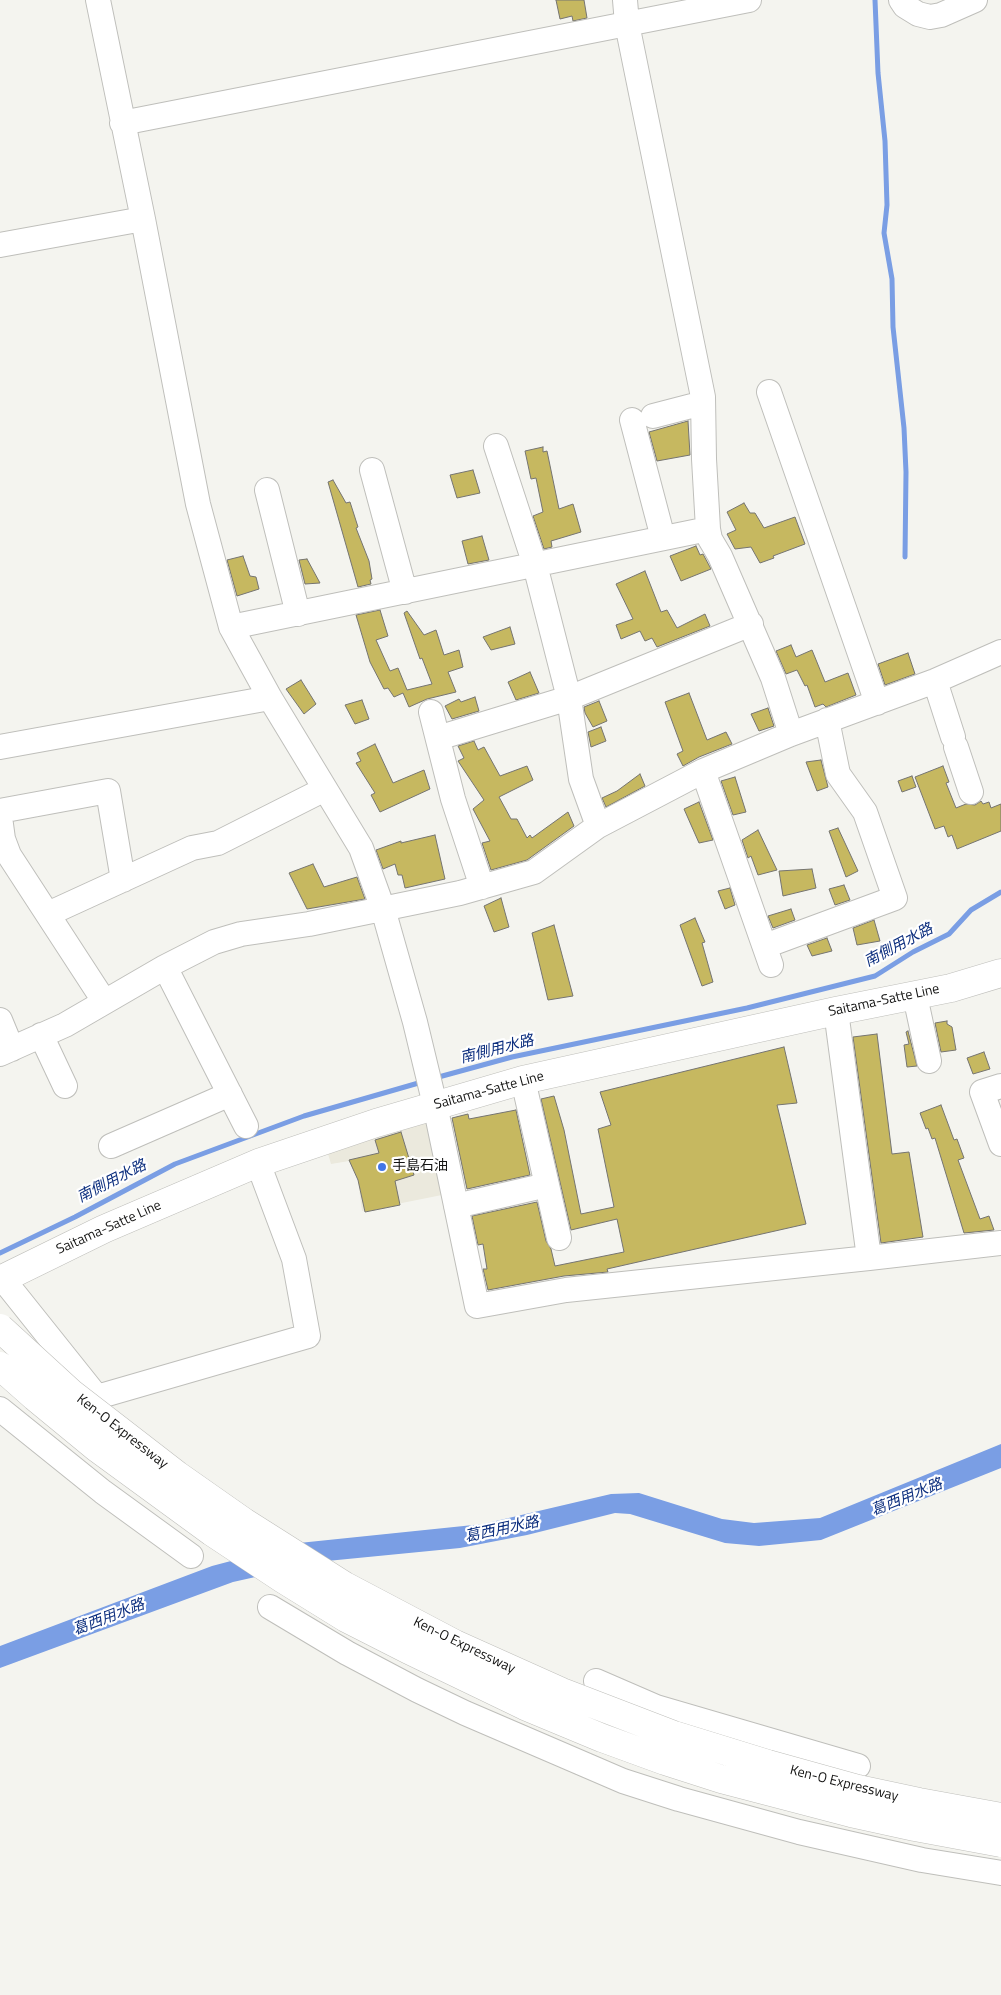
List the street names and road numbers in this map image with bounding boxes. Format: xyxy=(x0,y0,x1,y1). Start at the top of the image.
street label: Saitama-Satte Line xyxy=(827,981,941,1021)
street label: Saitama-Satte Line xyxy=(432,1068,546,1114)
street label: Saitama-Satte Line xyxy=(54,1197,164,1259)
street label: Ken-O Expressway xyxy=(73,1391,171,1473)
street label: Ken-O Expressway xyxy=(410,1614,518,1678)
street label: Ken-O Expressway xyxy=(788,1762,900,1806)

